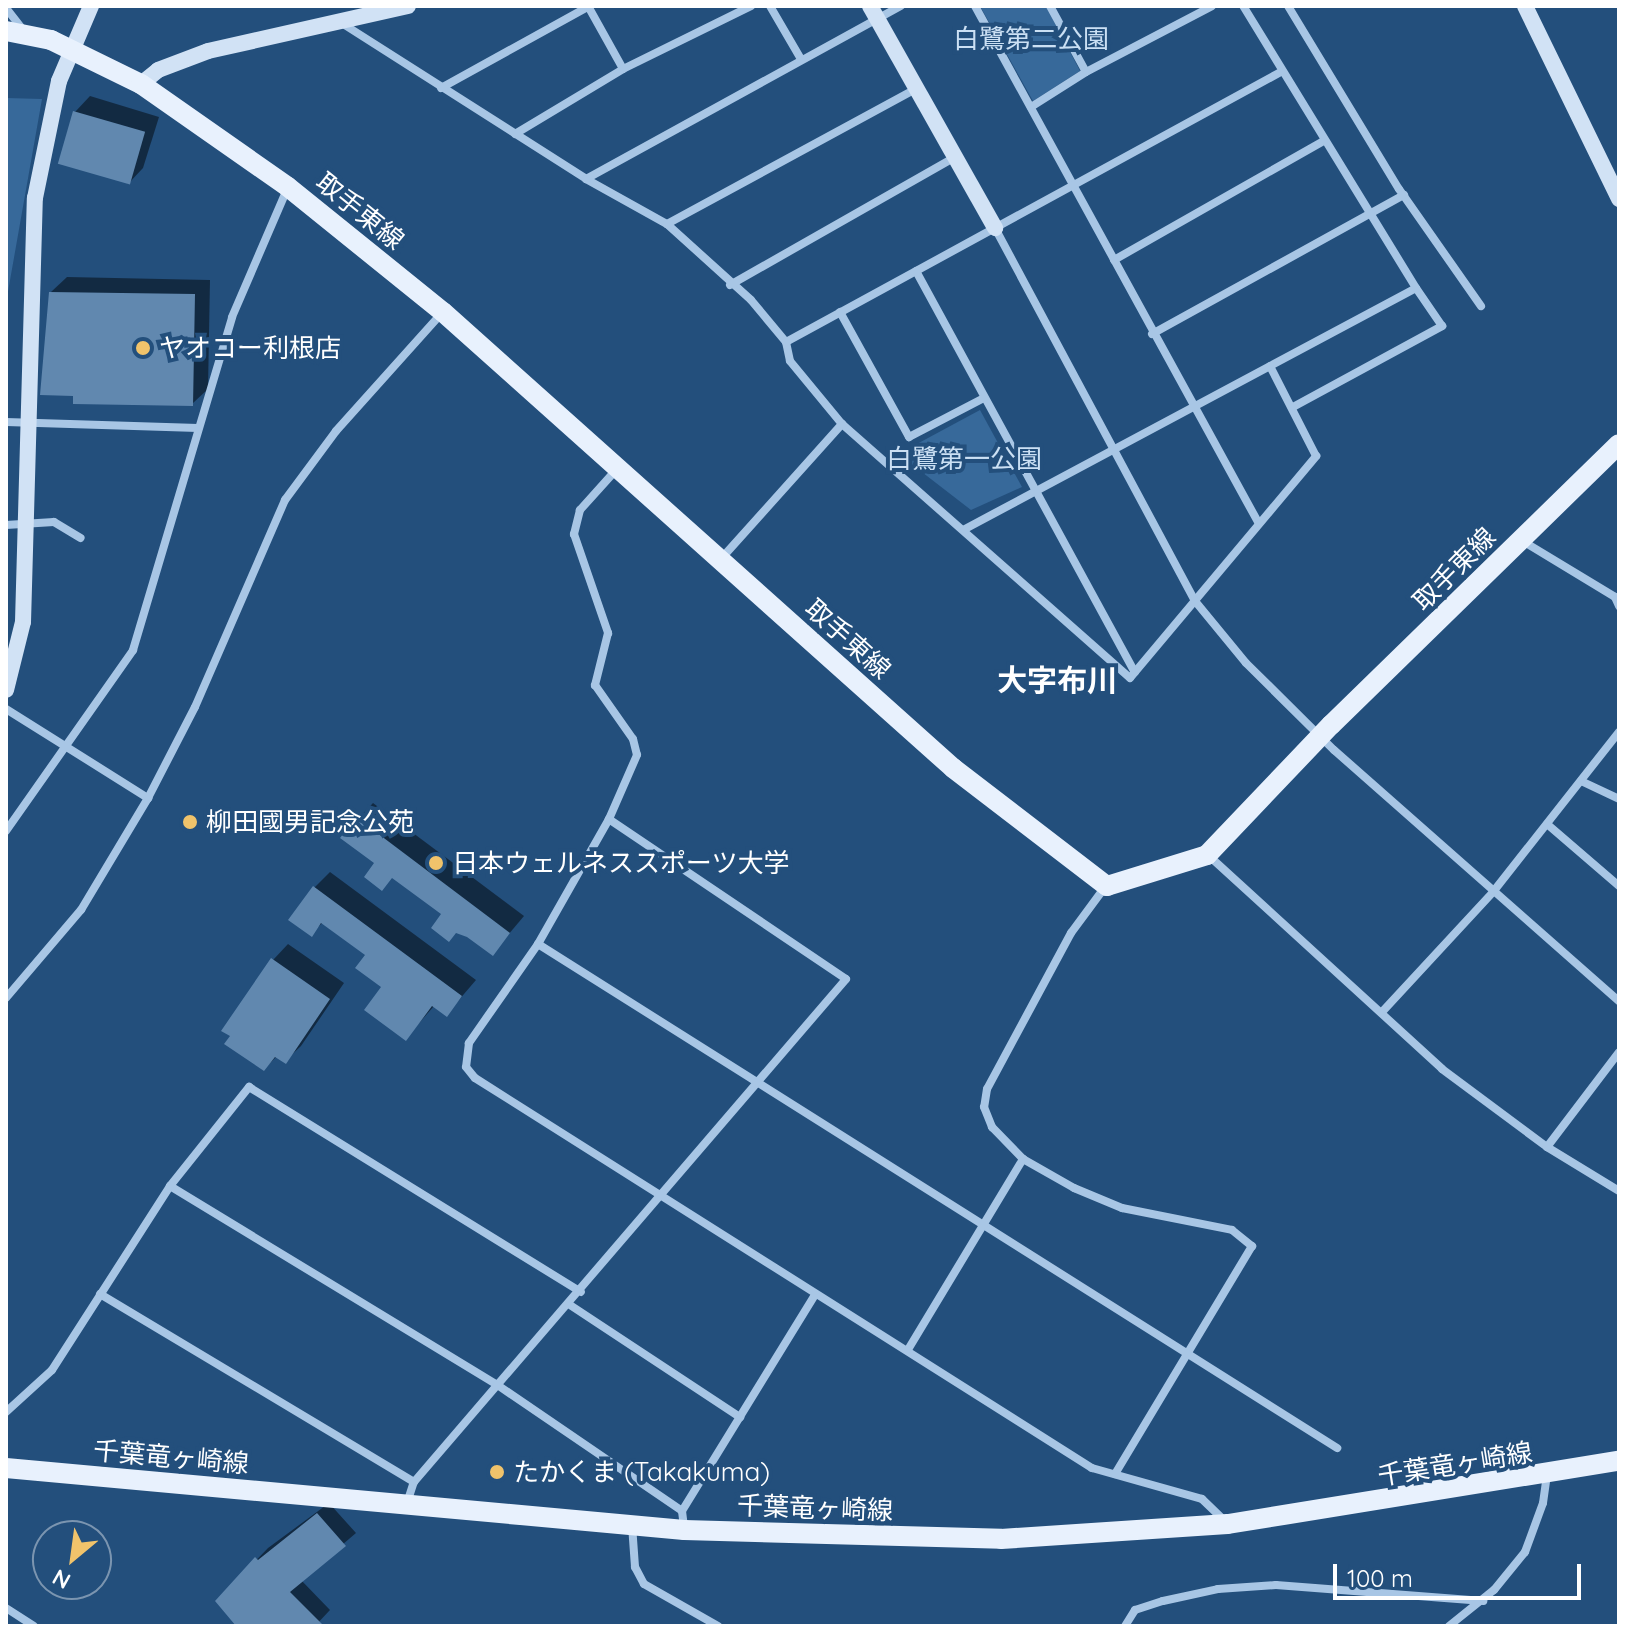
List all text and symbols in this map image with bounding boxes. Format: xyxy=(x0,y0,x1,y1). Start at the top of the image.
park label: 白鷺第二公園 xyxy=(953,23,1109,55)
street label: 取手東線 xyxy=(310,166,410,256)
place label: ヤオコー利根店 xyxy=(159,332,341,364)
marker: ヤオコー利根店 xyxy=(134,339,152,357)
park label: 白鷺第一公園 xyxy=(886,443,1042,475)
street label: 取手東線 xyxy=(1406,521,1502,617)
street label: 取手東線 xyxy=(799,593,897,685)
district label: 大字布川 xyxy=(997,662,1117,698)
place label: 柳田國男記念公苑 xyxy=(206,806,414,838)
marker: 柳田國男記念公苑 xyxy=(181,813,199,831)
place label: 日本ウェルネススポーツ大学 xyxy=(452,847,790,879)
marker: 日本ウェルネススポーツ大学 xyxy=(427,854,445,872)
street label: 千葉竜ヶ崎線 xyxy=(92,1435,250,1479)
street label: 千葉竜ヶ崎線 xyxy=(1376,1436,1534,1492)
place label: たかくま (Takakuma) xyxy=(513,1456,770,1488)
marker: たかくま (Takakuma) xyxy=(488,1463,506,1481)
street label: 千葉竜ヶ崎線 xyxy=(737,1490,893,1526)
north arrow xyxy=(32,1520,112,1600)
scale bar xyxy=(1337,1548,1585,1598)
text: N xyxy=(47,1563,75,1595)
text: 100 m xyxy=(1347,1563,1413,1593)

